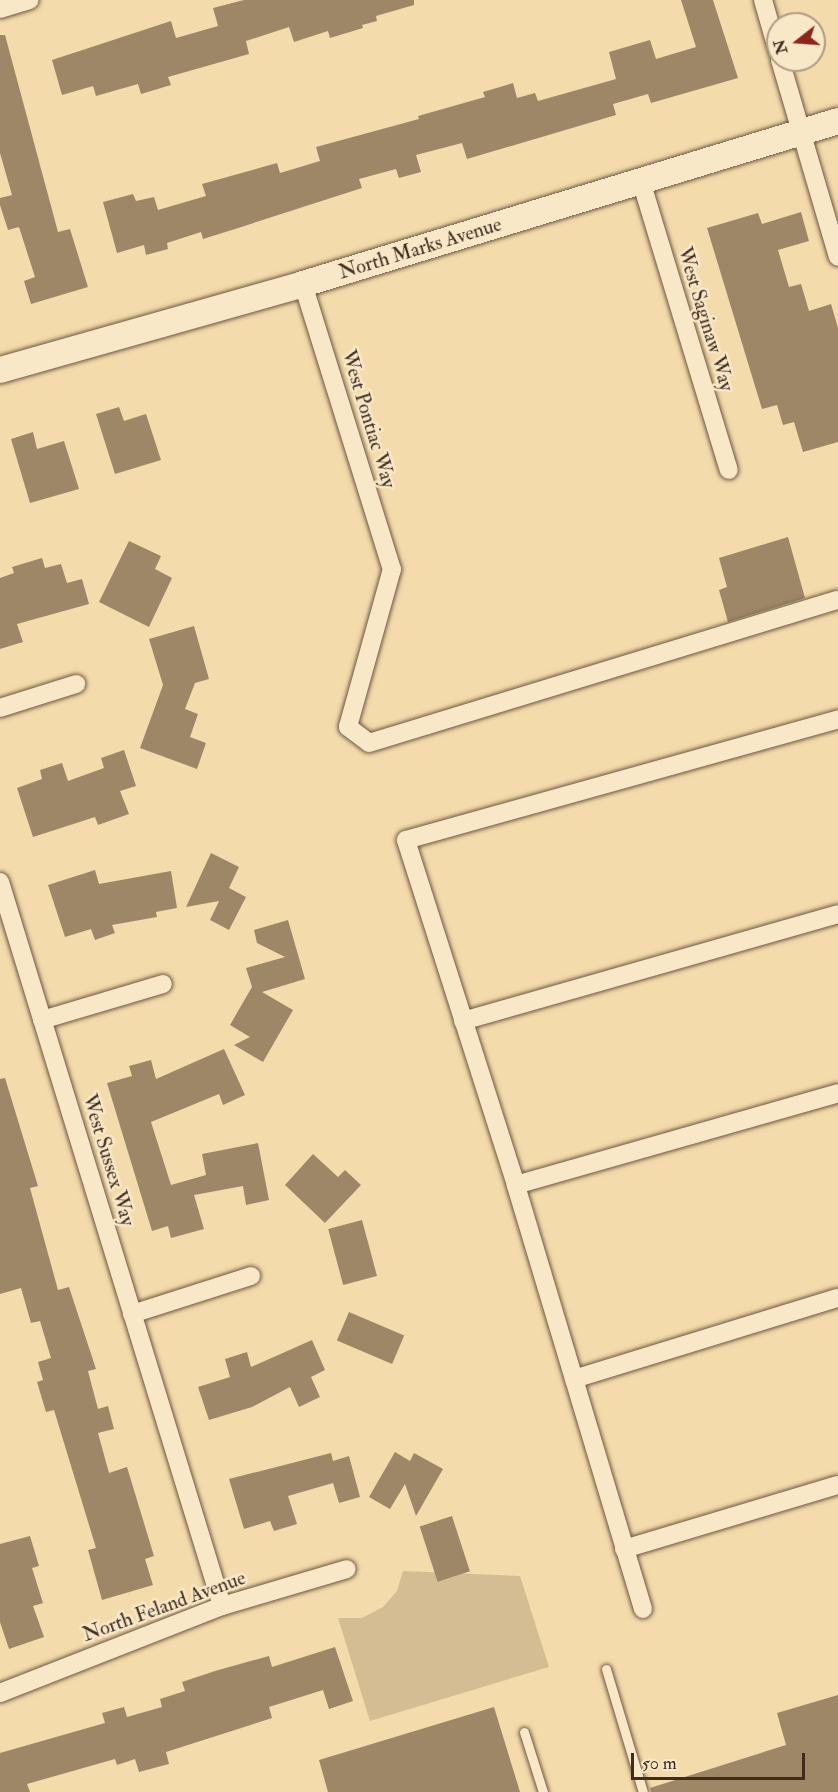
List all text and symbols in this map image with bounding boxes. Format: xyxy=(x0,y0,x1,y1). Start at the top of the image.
north arrow xyxy=(766,12,826,72)
text: N xyxy=(769,37,792,56)
street label: North Marks Avenue xyxy=(336,212,504,284)
street label: West Saginaw Way xyxy=(673,244,739,394)
street label: West Pontiac Way xyxy=(337,347,401,491)
street label: West Sussex Way xyxy=(78,1091,140,1229)
street label: North Feland Avenue xyxy=(79,1565,249,1647)
scale bar xyxy=(634,1741,808,1779)
text: 50 m xyxy=(642,1752,677,1775)

